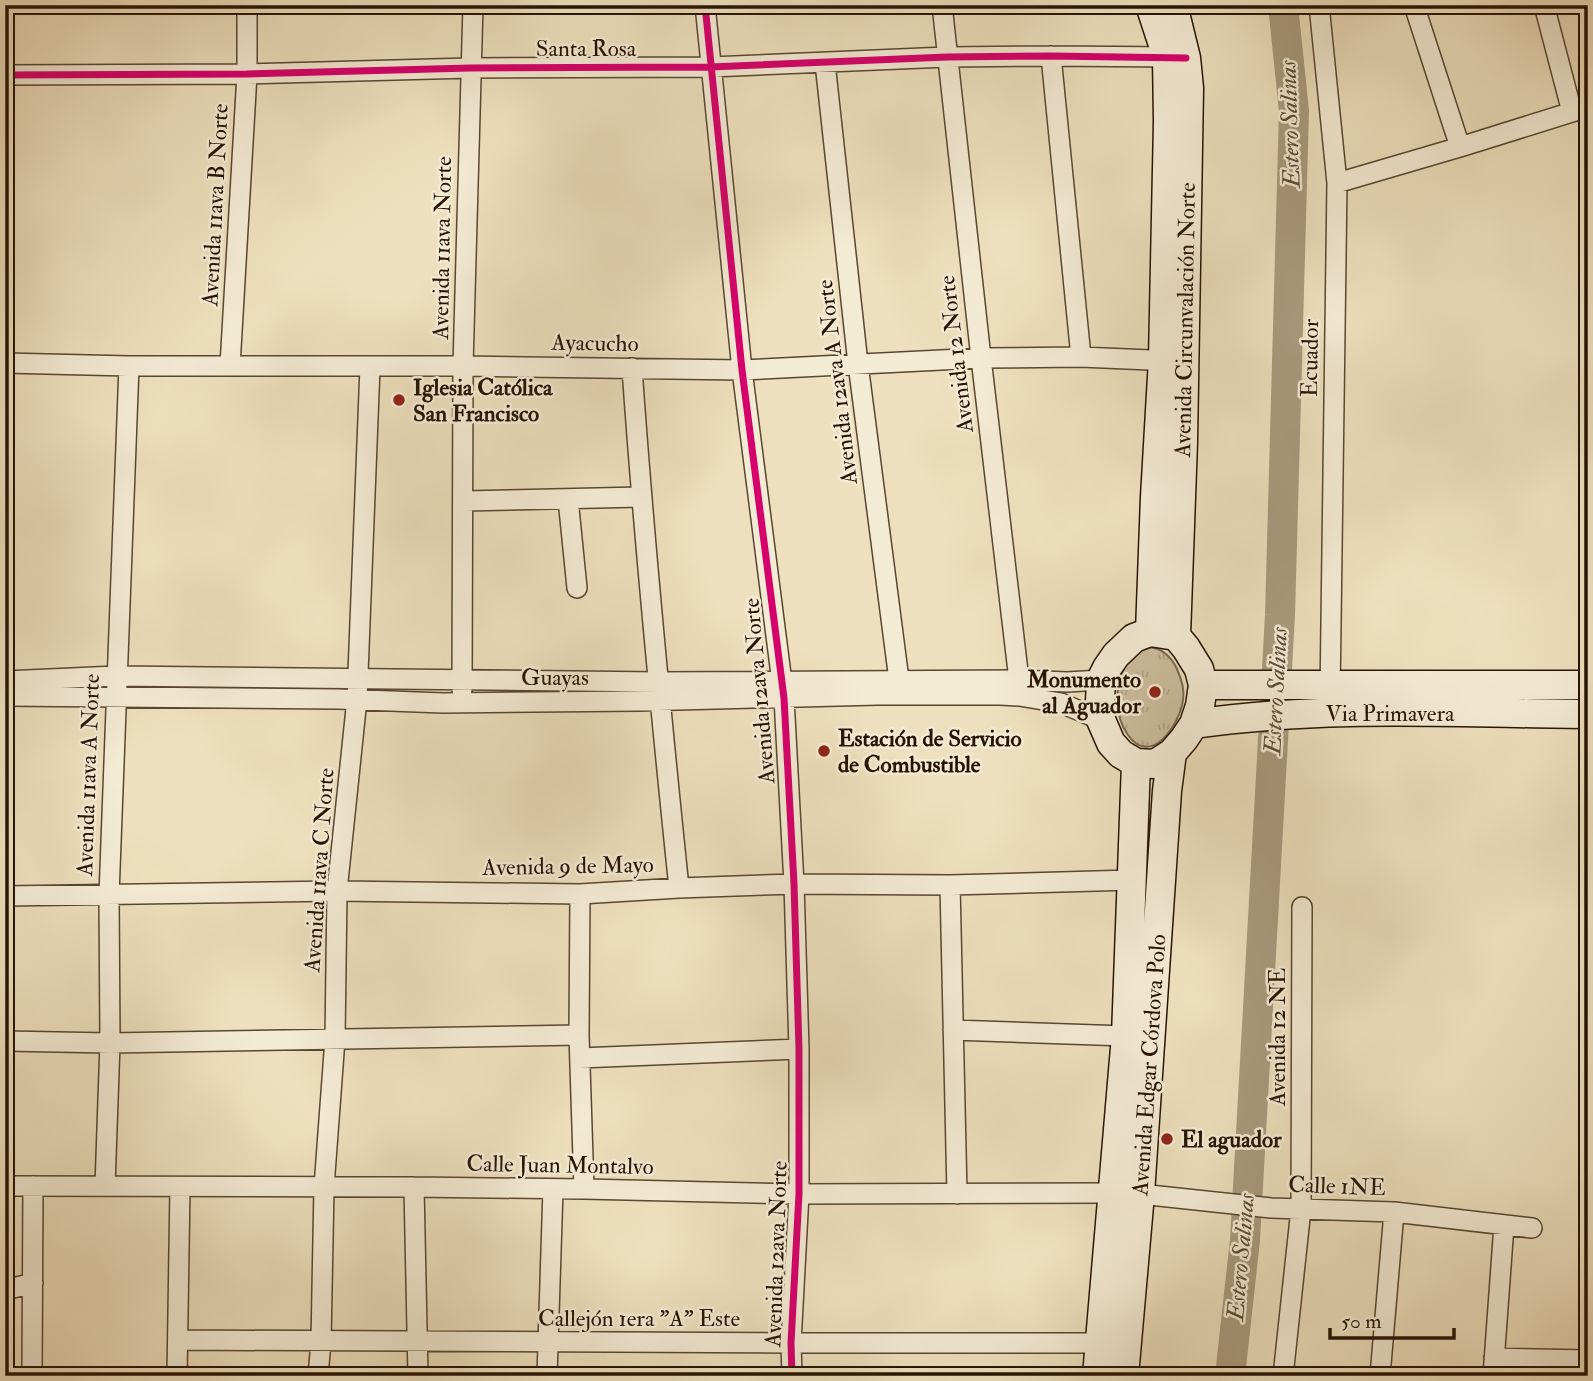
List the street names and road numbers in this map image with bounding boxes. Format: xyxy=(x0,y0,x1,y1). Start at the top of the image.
street label: Santa Rosa xyxy=(536,34,637,63)
street label: Avenida 11ava B Norte xyxy=(195,102,235,308)
street label: Avenida 11ava Norte xyxy=(426,156,458,341)
street label: Avenida Circunvalación Norte xyxy=(1168,182,1202,459)
street label: Avenida 12 Norte xyxy=(932,273,980,435)
street label: Avenida 12ava A Norte xyxy=(810,278,864,487)
street label: Ecuador xyxy=(1295,318,1325,397)
street label: Ayacucho xyxy=(550,328,639,358)
street label: Avenida 12ava Norte xyxy=(736,596,782,786)
street label: Guayas xyxy=(521,663,589,692)
street label: Avenida 11ava A Norte xyxy=(70,673,106,878)
street label: Via Primavera xyxy=(1326,699,1455,728)
street label: Avenida 11ava C Norte xyxy=(297,766,341,974)
street label: Avenida 9 de Mayo xyxy=(481,850,654,882)
street label: Avenida Edgar Córdova Polo xyxy=(1125,933,1173,1198)
street label: Avenida 12 NE xyxy=(1263,968,1292,1107)
street label: Calle Juan Montalvo xyxy=(466,1149,654,1181)
street label: Avenida 12ava Norte xyxy=(758,1160,794,1349)
street label: Calle 1NE xyxy=(1288,1170,1386,1202)
street label: Callejón 1era "A" Este xyxy=(538,1304,740,1333)

